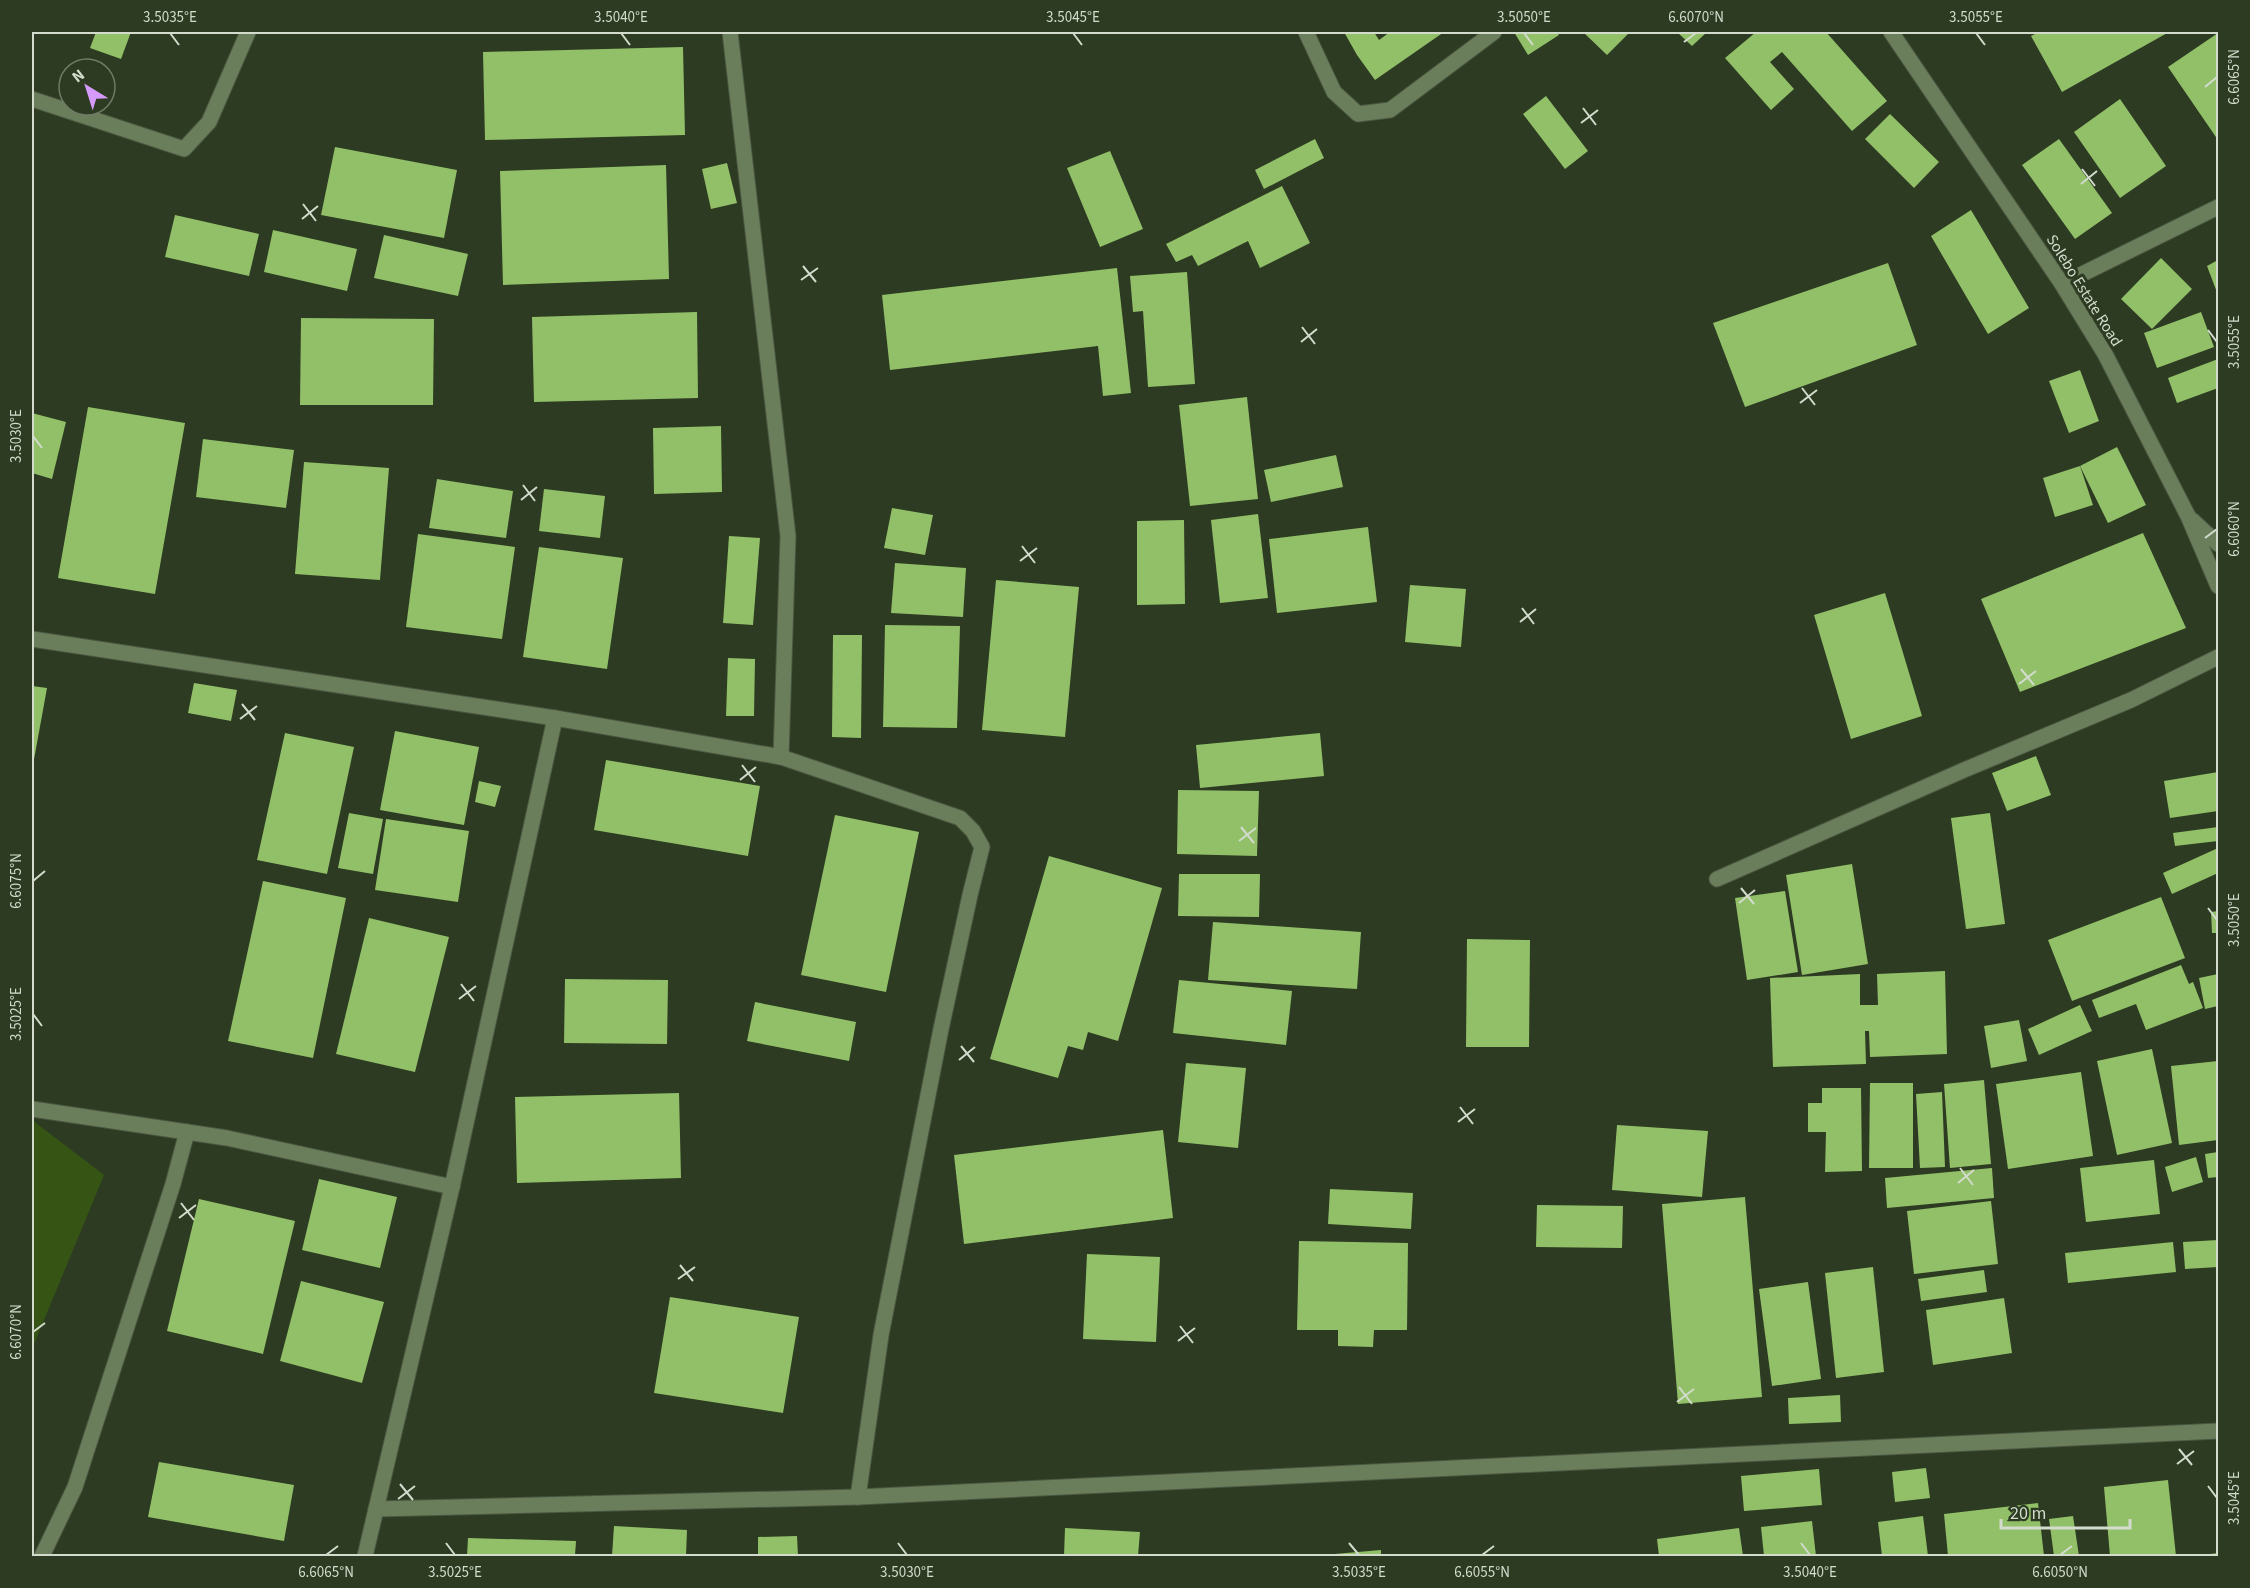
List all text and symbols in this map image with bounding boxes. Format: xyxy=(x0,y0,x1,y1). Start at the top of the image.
text: 3.5035°E xyxy=(143,7,197,28)
text: 3.5040°E xyxy=(594,7,648,28)
text: 3.5045°E xyxy=(1046,7,1100,28)
text: 3.5050°E xyxy=(1497,7,1551,28)
text: 6.6070°N xyxy=(1668,7,1724,28)
text: 3.5055°E xyxy=(1949,7,2003,28)
text: 6.6065°N xyxy=(2224,49,2245,105)
north arrow xyxy=(57,57,117,117)
text: N xyxy=(67,64,89,88)
street label: Solebo Estate Road xyxy=(2041,230,2127,351)
text: 3.5055°E xyxy=(2224,315,2245,369)
text: 3.5030°E xyxy=(6,409,27,463)
text: 6.6060°N xyxy=(2224,501,2245,557)
text: 6.6075°N xyxy=(6,853,27,909)
text: 3.5050°E xyxy=(2224,893,2245,947)
text: 3.5025°E xyxy=(6,987,27,1041)
text: 6.6070°N xyxy=(6,1304,27,1360)
text: 3.5045°E xyxy=(2224,1471,2245,1525)
scale bar xyxy=(2001,1492,2130,1530)
text: 20 m xyxy=(2010,1501,2046,1526)
text: 6.6065°N xyxy=(298,1562,354,1583)
text: 3.5025°E xyxy=(428,1562,482,1583)
text: 3.5030°E xyxy=(880,1562,934,1583)
text: 3.5035°E xyxy=(1332,1562,1386,1583)
text: 6.6055°N xyxy=(1454,1562,1510,1583)
text: 3.5040°E xyxy=(1783,1562,1837,1583)
text: 6.6050°N xyxy=(2032,1562,2088,1583)

